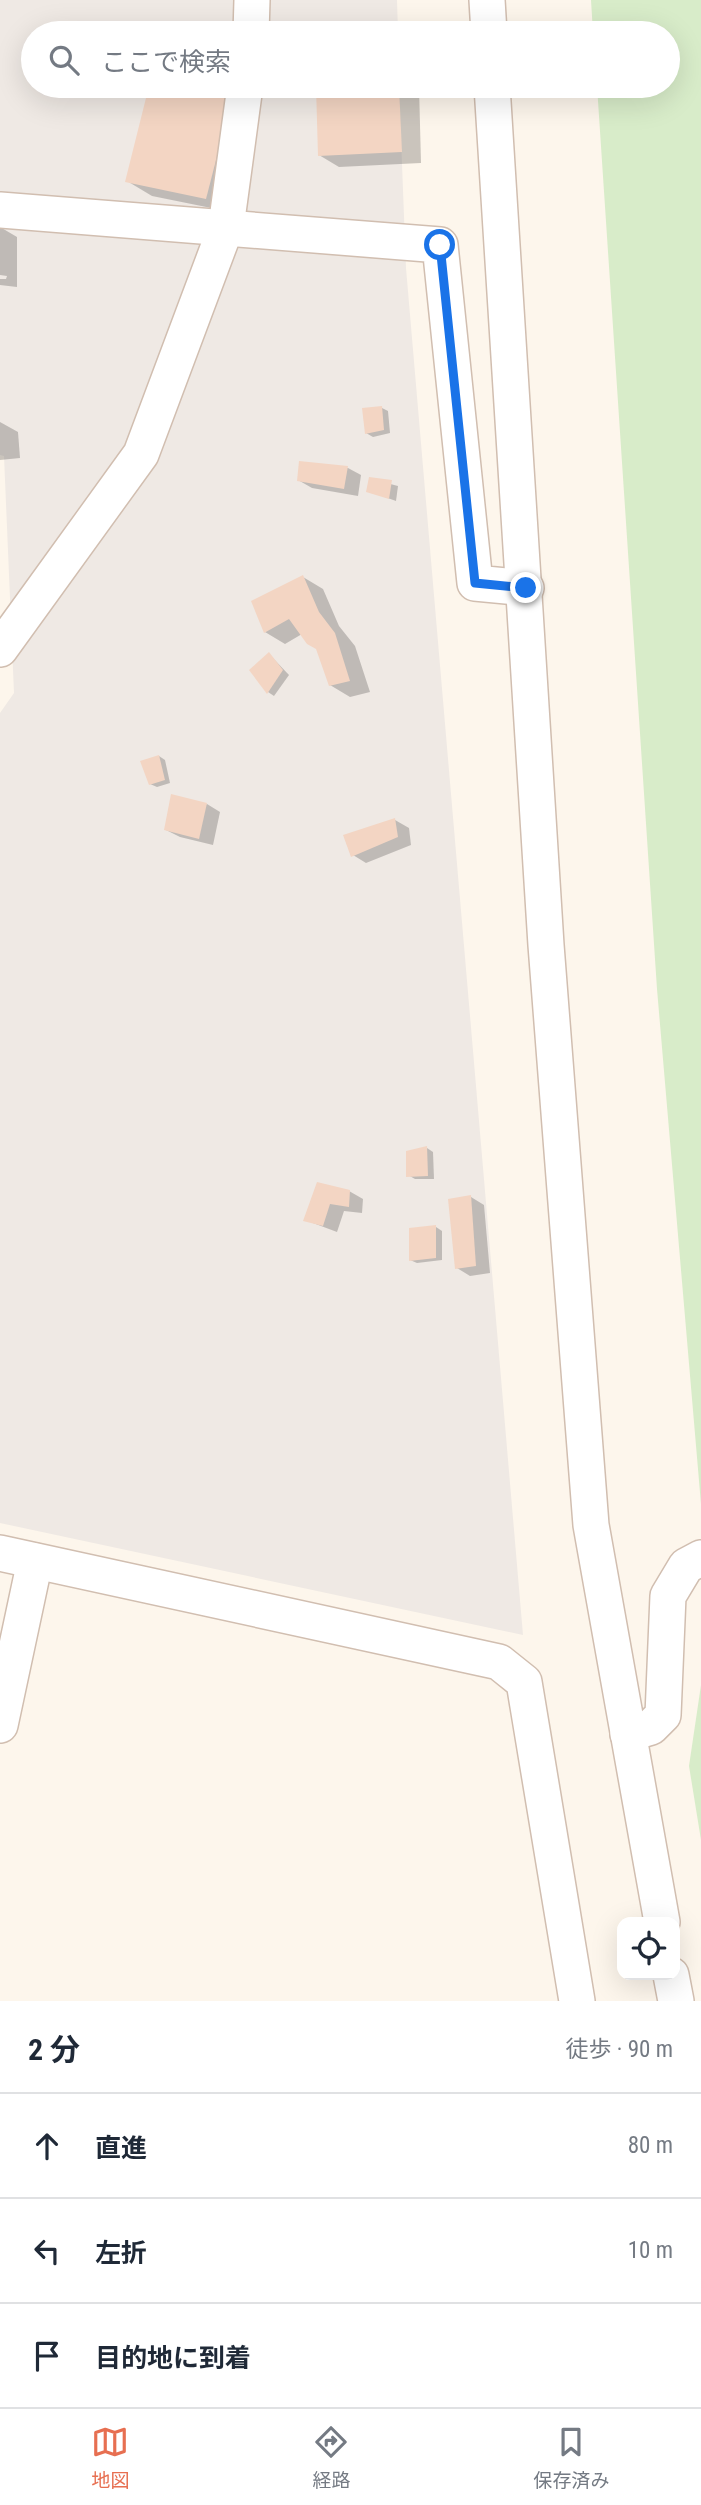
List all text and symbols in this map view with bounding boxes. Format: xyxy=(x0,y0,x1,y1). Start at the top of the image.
search box xyxy=(21,21,680,98)
icon: search xyxy=(45,41,83,79)
text: ここで検索 xyxy=(101,47,231,77)
route start xyxy=(424,229,455,260)
route end xyxy=(510,572,541,603)
map controls xyxy=(617,1917,680,1980)
button: locate xyxy=(617,1917,680,1980)
text: 2 分 xyxy=(28,2032,80,2067)
text: 徒歩 · 90 m xyxy=(566,2036,673,2063)
icon: ahead xyxy=(28,2127,66,2165)
text: 80 m xyxy=(628,2132,673,2159)
text: 直進 xyxy=(95,2133,147,2163)
icon: left xyxy=(28,2232,66,2270)
text: 10 m xyxy=(628,2237,673,2264)
text: 左折 xyxy=(95,2238,147,2268)
icon: arrive xyxy=(28,2337,66,2375)
text: 目的地に到着 xyxy=(95,2343,251,2373)
tab: 地図 xyxy=(91,2423,130,2492)
tab: 経路 xyxy=(312,2423,351,2492)
tab: 保存済み xyxy=(533,2423,610,2492)

